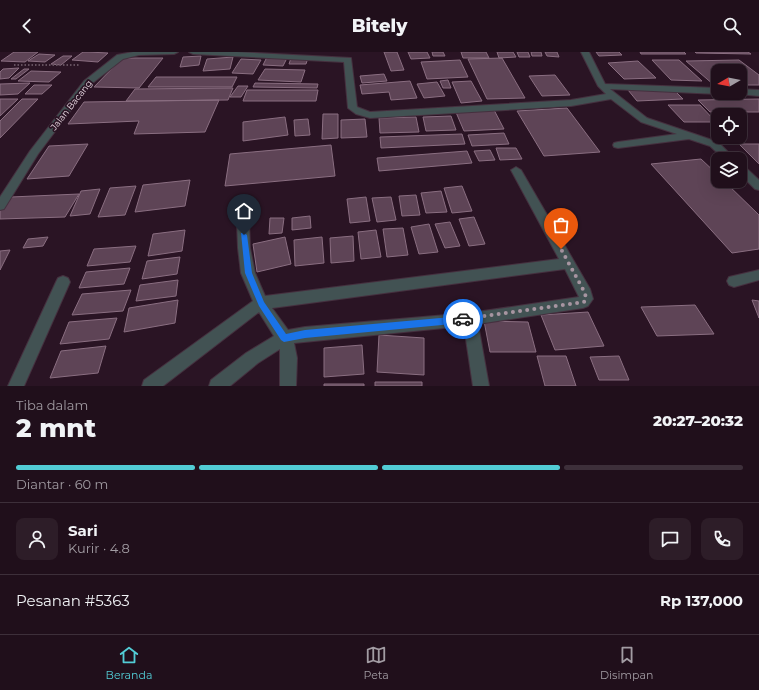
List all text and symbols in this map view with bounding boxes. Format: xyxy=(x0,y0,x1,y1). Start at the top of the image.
icon: back xyxy=(16,15,38,37)
text: Bitely xyxy=(352,15,407,37)
icon: search xyxy=(721,15,743,37)
north arrow xyxy=(711,64,747,100)
map controls xyxy=(711,64,747,188)
street label: Jalan Bacang xyxy=(47,78,94,133)
button: locate xyxy=(711,108,747,144)
button: layers xyxy=(711,152,747,188)
pin xyxy=(227,194,261,235)
icon: home xyxy=(233,200,255,222)
pin xyxy=(544,208,578,249)
icon: bag xyxy=(550,214,572,236)
courier xyxy=(443,299,483,339)
icon: car xyxy=(452,308,474,330)
text: Tiba dalam xyxy=(16,397,88,413)
text: 20:27–20:32 xyxy=(653,411,743,430)
text: 2 mnt xyxy=(16,412,96,444)
text: Diantar · 60 m xyxy=(16,476,108,492)
button: person xyxy=(16,518,58,560)
button: chat xyxy=(649,518,691,560)
button: phone xyxy=(701,518,743,560)
text: Sari xyxy=(68,521,98,540)
text: Kurir · 4.8 xyxy=(68,540,130,556)
text: Pesanan #5363 xyxy=(16,591,130,610)
text: Rp 137,000 xyxy=(660,591,743,610)
tab: Beranda xyxy=(106,644,152,682)
tab: Peta xyxy=(364,644,389,682)
tab: Disimpan xyxy=(600,644,653,682)

